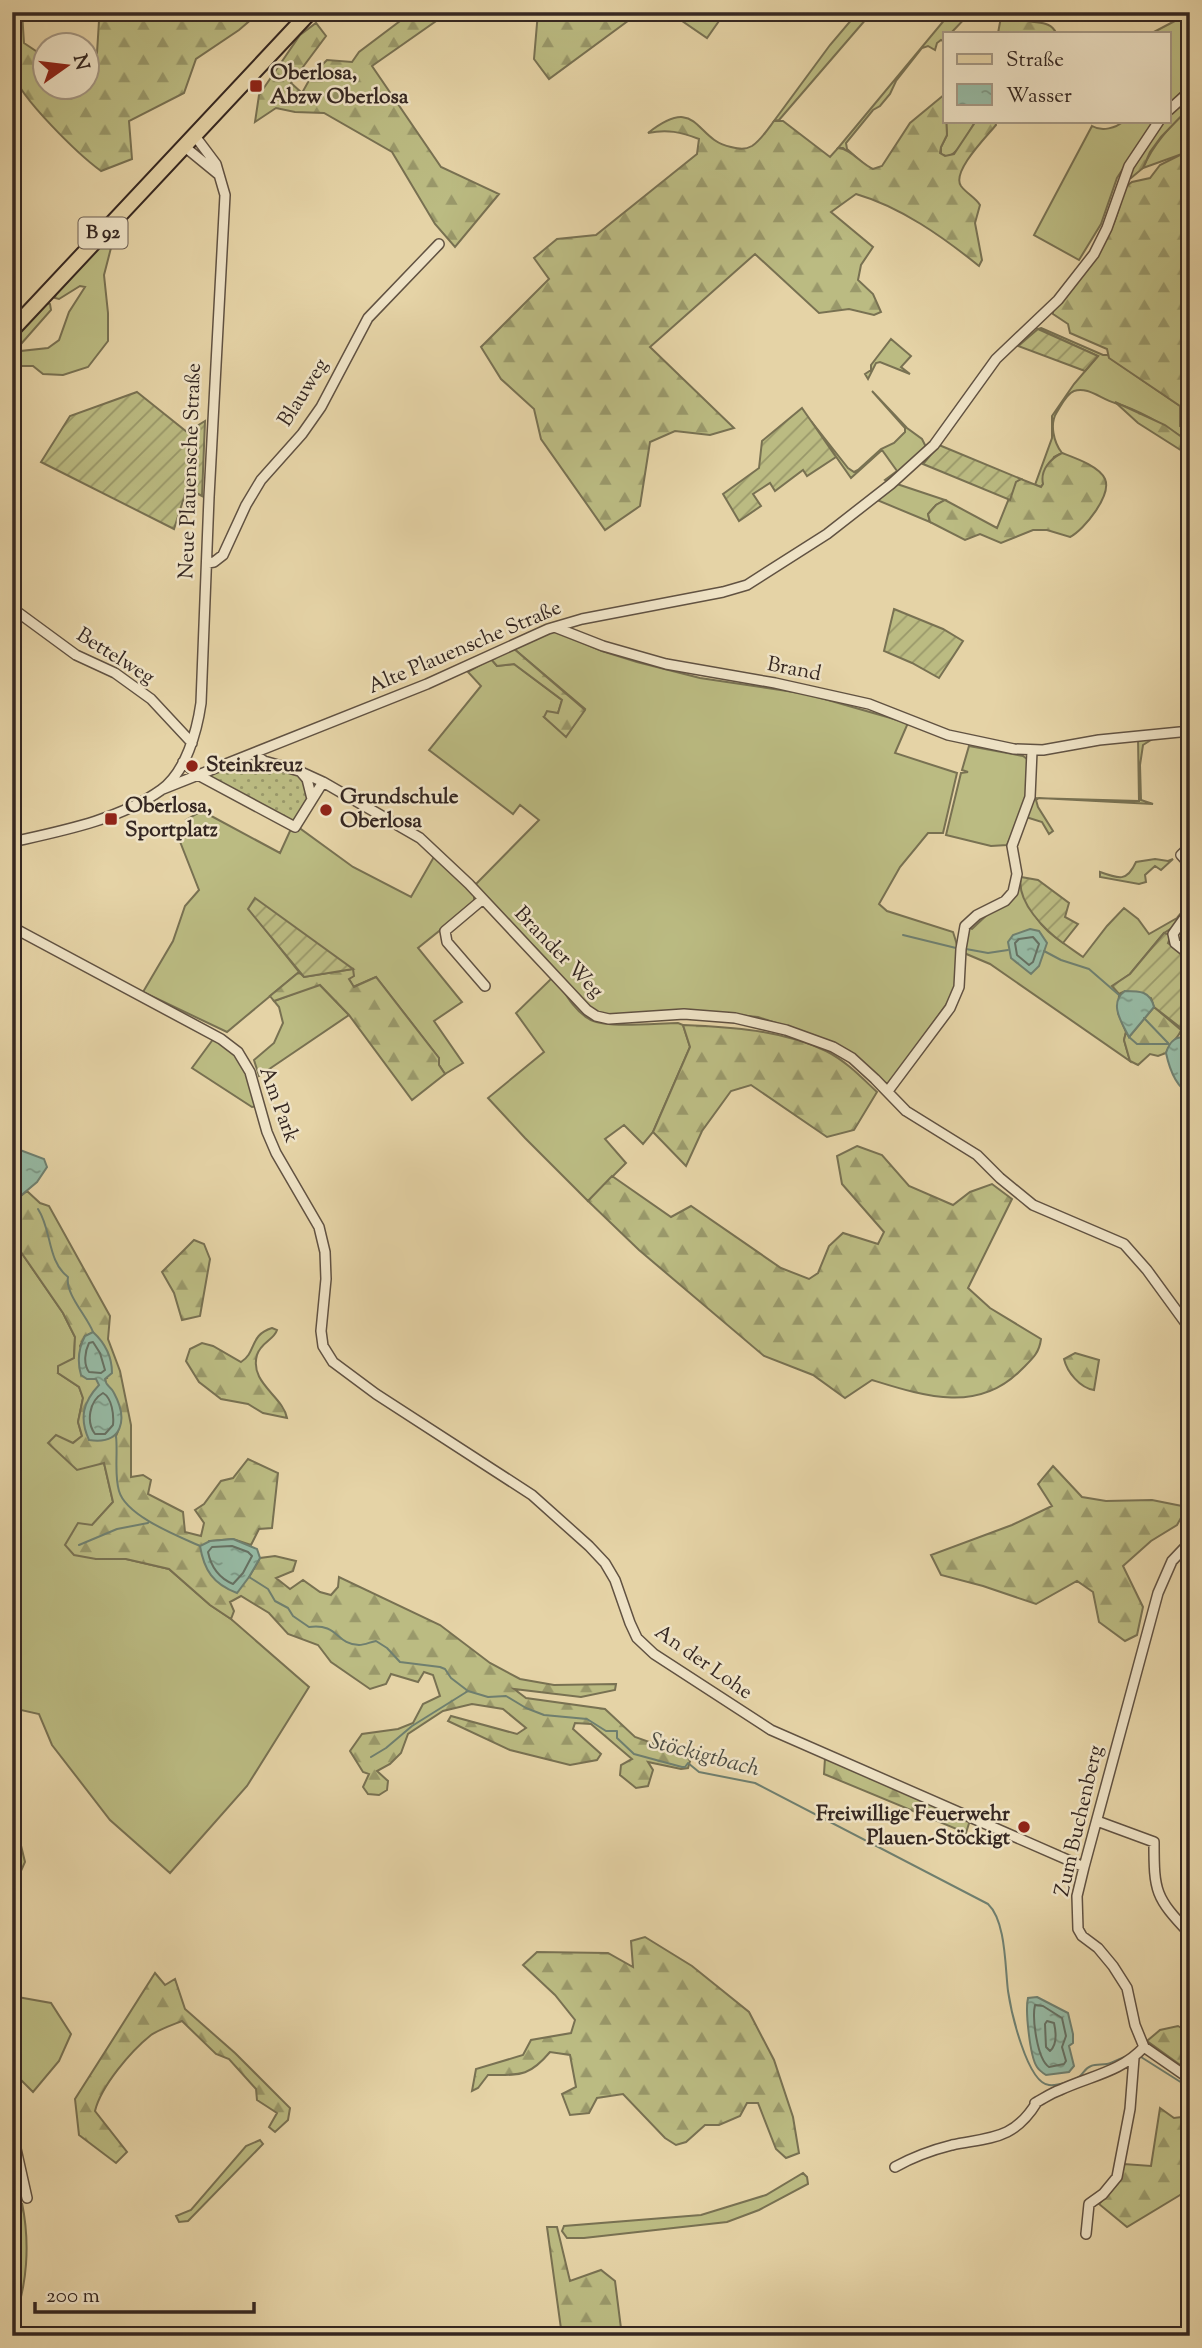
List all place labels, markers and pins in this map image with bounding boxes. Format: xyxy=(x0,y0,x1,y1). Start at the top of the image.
place label: Oberlosa, Abzw Oberlosa xyxy=(270,59,409,113)
marker: Oberlosa, Abzw Oberlosa xyxy=(248,78,264,94)
place label: Steinkreuz xyxy=(206,751,303,781)
marker: Steinkreuz xyxy=(184,758,200,774)
place label: Grundschule Oberlosa xyxy=(340,783,459,837)
place label: Oberlosa, Sportplatz xyxy=(125,792,218,846)
marker: Grundschule Oberlosa xyxy=(318,802,334,818)
marker: Oberlosa, Sportplatz xyxy=(103,811,119,827)
place label: Freiwillige Feuerwehr Plauen-Stöckigt xyxy=(816,1800,1011,1854)
marker: Freiwillige Feuerwehr Plauen-Stöckigt xyxy=(1016,1819,1032,1835)

